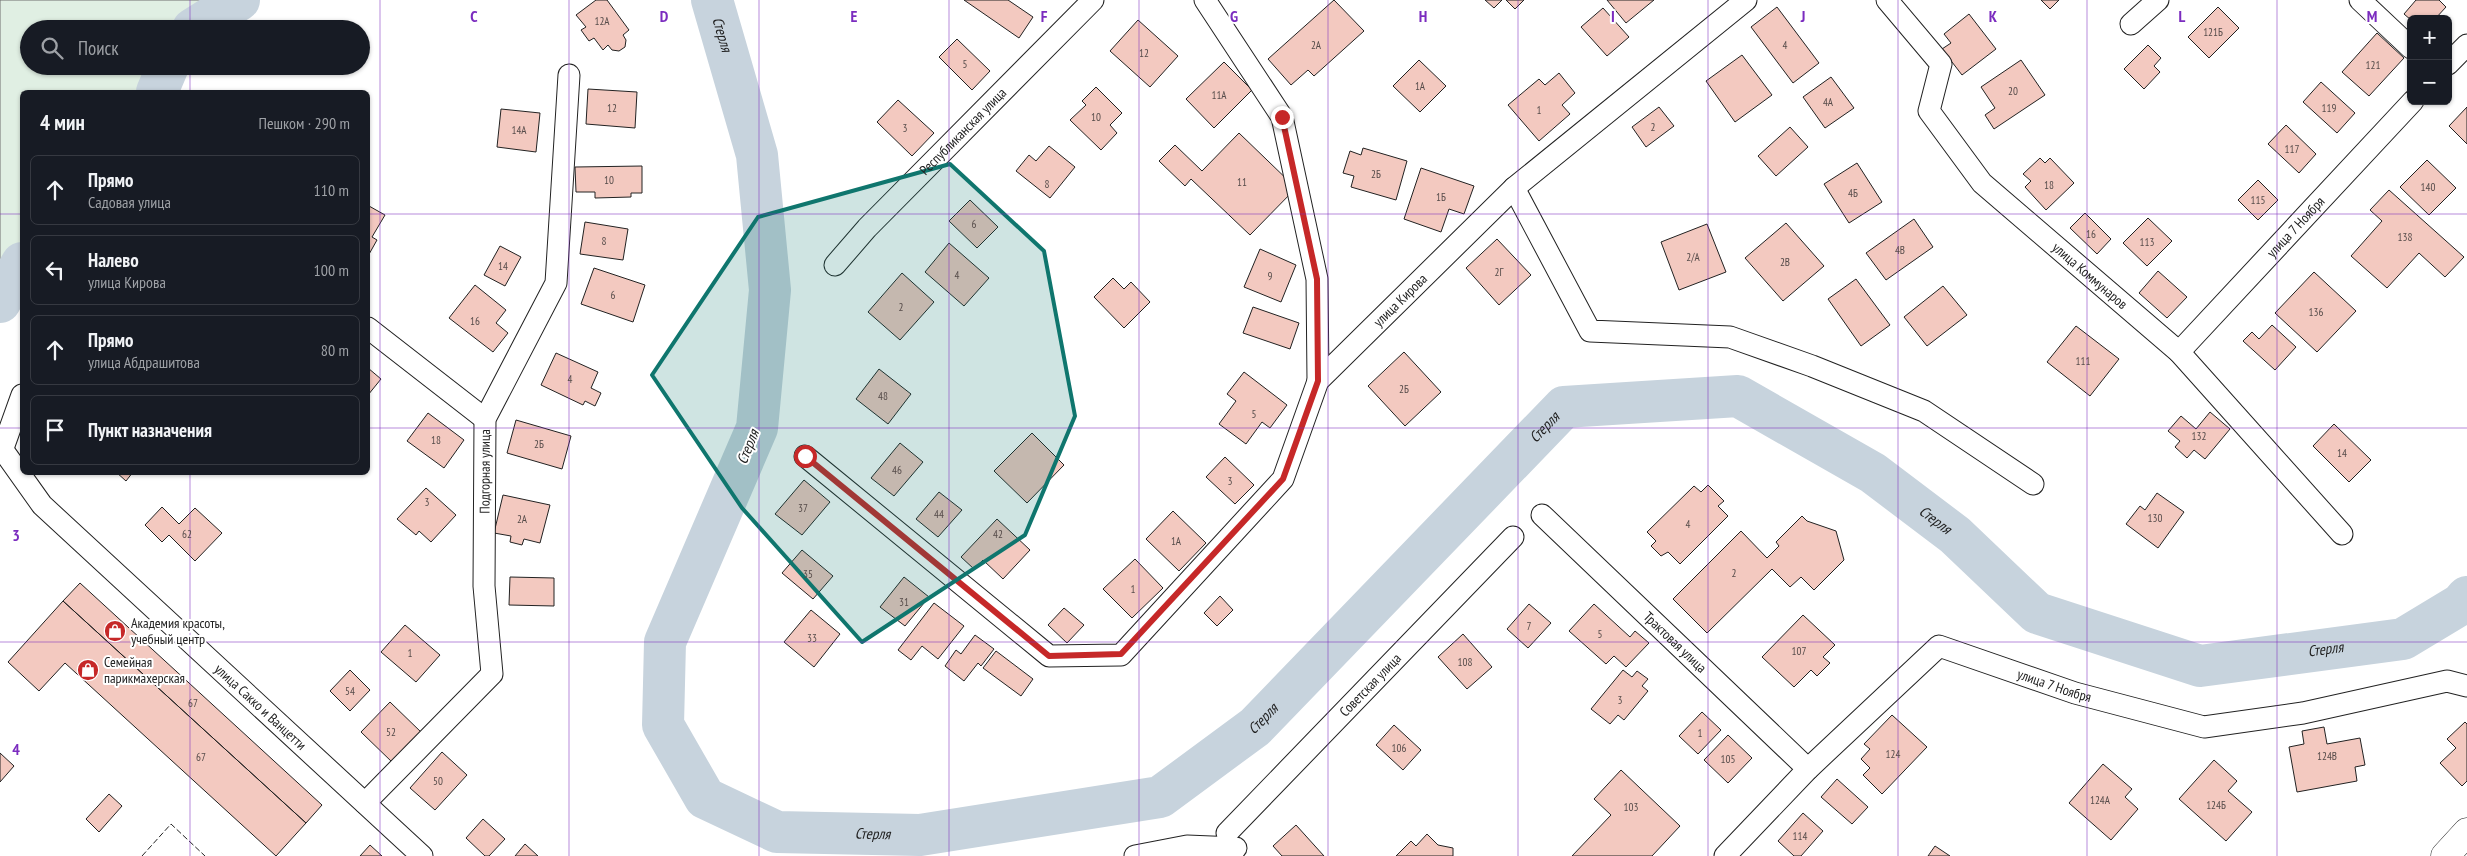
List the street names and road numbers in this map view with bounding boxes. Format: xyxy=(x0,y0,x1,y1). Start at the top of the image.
street label: Республиканская улица xyxy=(916,84,1010,179)
street label: улица 7 Ноября xyxy=(2263,193,2328,261)
street label: улица Коммунаров xyxy=(2049,238,2132,313)
street label: улица Кирова xyxy=(1369,270,1431,330)
street label: Подгорная улица xyxy=(475,429,494,514)
street label: Трактовая улица xyxy=(1640,608,1711,677)
street label: Советская улица xyxy=(1336,649,1405,720)
street label: улица Сакко и Ванцетти xyxy=(211,660,310,754)
street label: улица 7 Ноября xyxy=(2015,665,2093,706)

